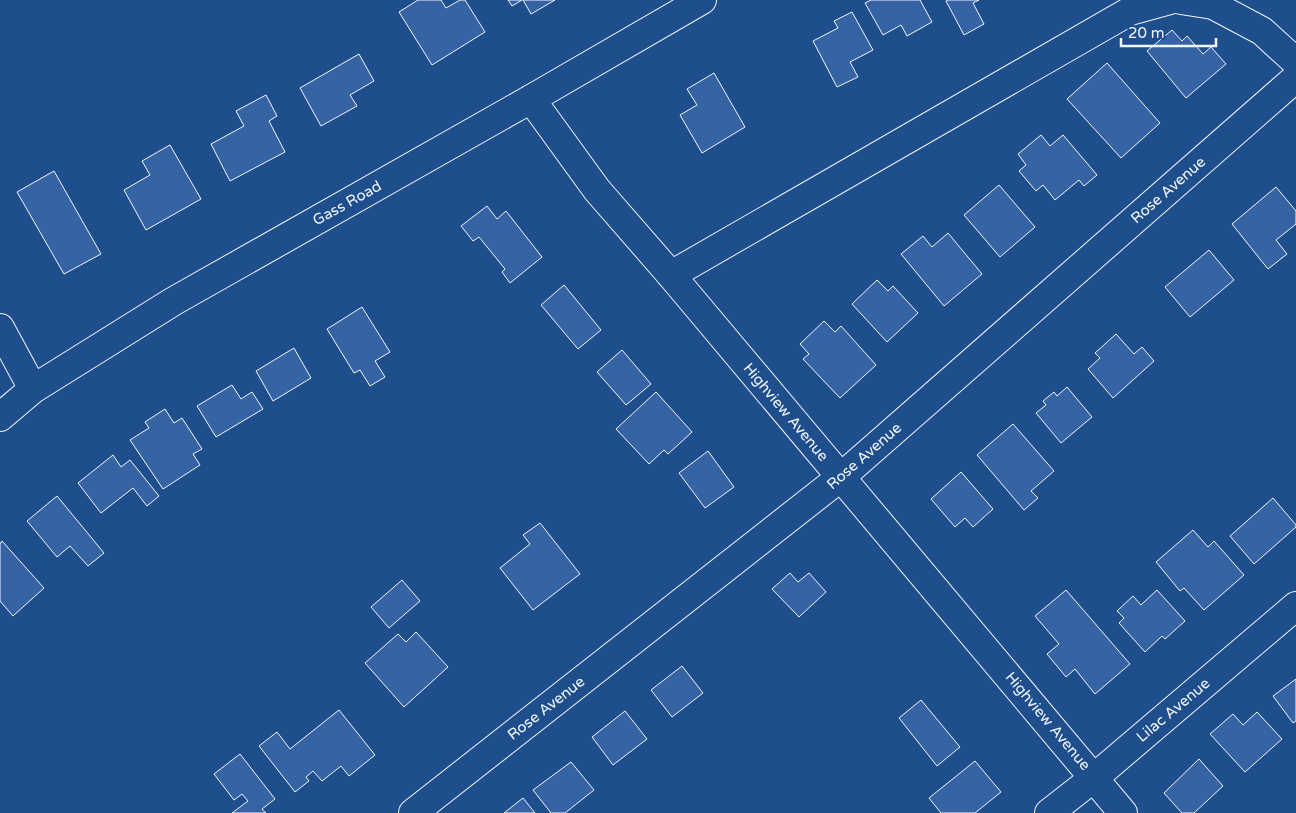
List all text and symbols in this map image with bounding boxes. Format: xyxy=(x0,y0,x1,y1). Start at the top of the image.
scale bar xyxy=(1121,15,1216,47)
text: 20 m xyxy=(1128,24,1165,42)
street label: Rose Avenue xyxy=(1127,153,1209,227)
street label: Gass Road xyxy=(309,177,385,229)
street label: Highview Avenue xyxy=(740,359,832,465)
street label: Rose Avenue xyxy=(823,419,905,493)
street label: Highview Avenue xyxy=(1002,668,1094,774)
street label: Rose Avenue xyxy=(504,672,588,744)
street label: Lilac Avenue xyxy=(1133,674,1213,746)

